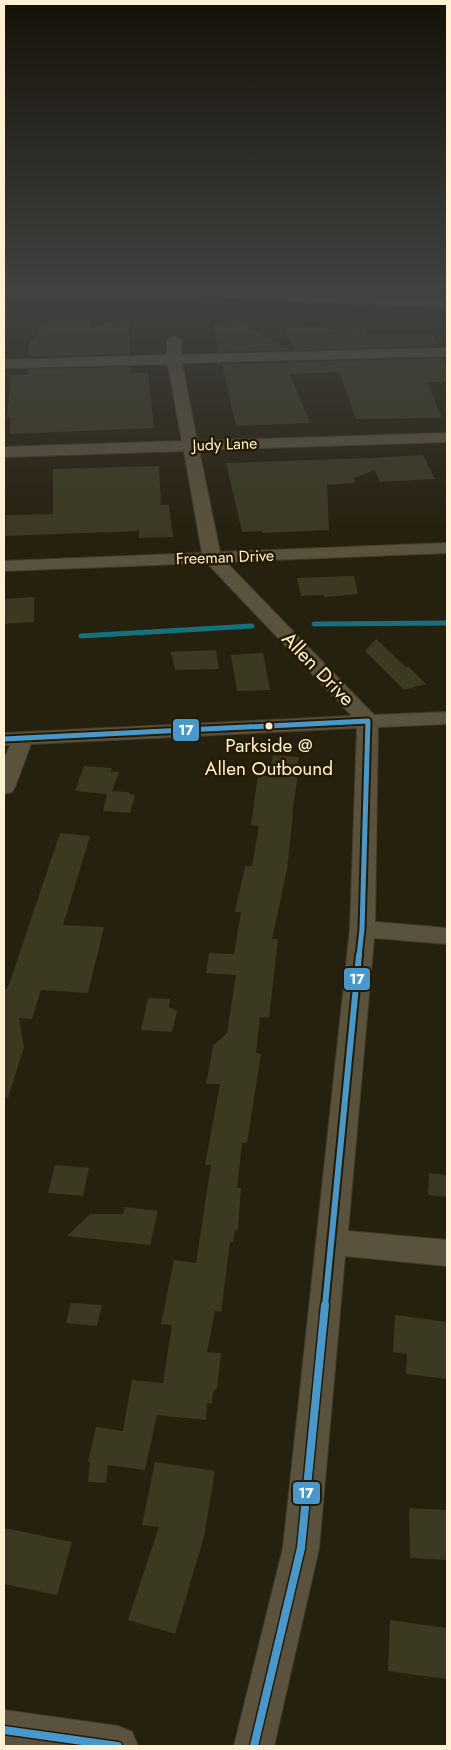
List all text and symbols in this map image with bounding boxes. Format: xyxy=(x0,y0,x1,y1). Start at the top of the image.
street label: Judy Lane xyxy=(190,431,258,457)
street label: Freeman Drive xyxy=(175,544,275,570)
street label: Allen Drive xyxy=(275,625,361,713)
line badge: 17 xyxy=(172,718,200,742)
text: 17 xyxy=(178,720,194,740)
marker: Parkside @ Allen Outbound xyxy=(264,721,274,731)
place label: Parkside @ Allen Outbound xyxy=(205,732,333,782)
line badge: 17 xyxy=(343,967,371,991)
text: 17 xyxy=(349,969,365,989)
line badge: 17 xyxy=(292,1481,321,1505)
text: 17 xyxy=(298,1483,314,1503)

